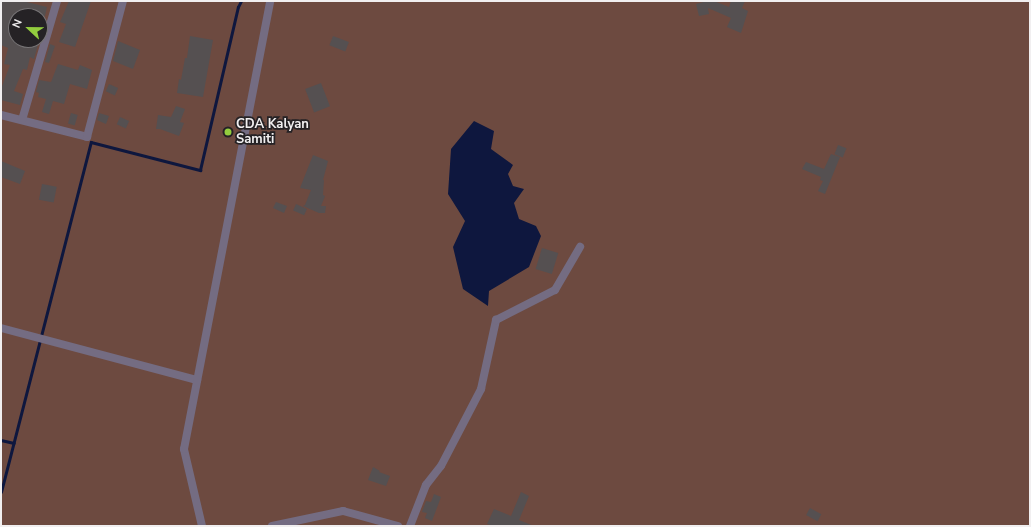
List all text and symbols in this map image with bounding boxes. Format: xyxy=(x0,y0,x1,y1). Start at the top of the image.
north arrow xyxy=(8,8,48,48)
text: N xyxy=(9,17,26,30)
place label: CDA Kalyan Samiti xyxy=(236,117,309,148)
marker: CDA Kalyan Samiti xyxy=(223,127,233,137)

